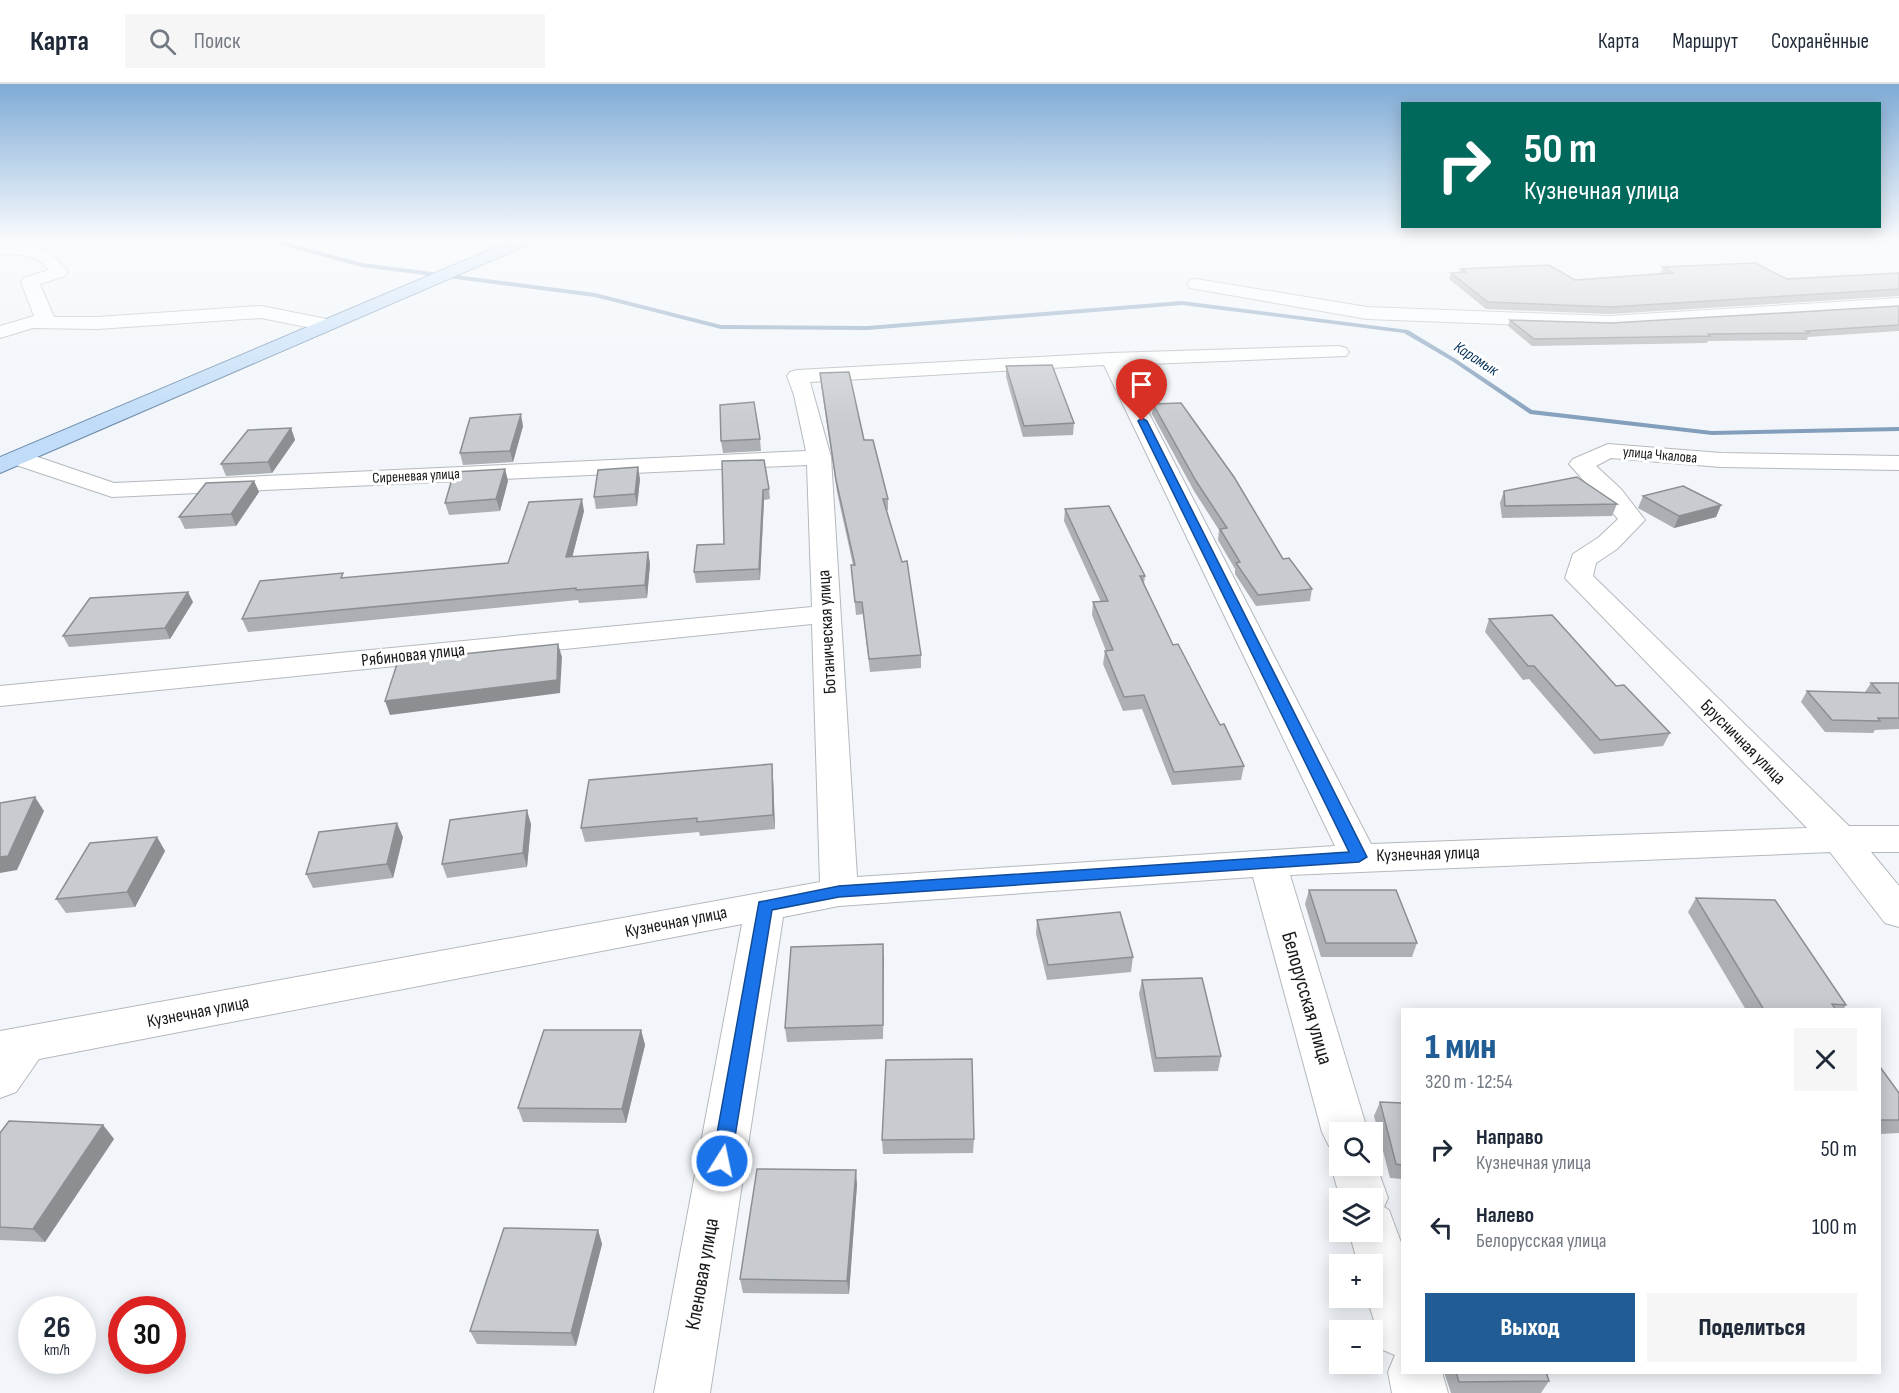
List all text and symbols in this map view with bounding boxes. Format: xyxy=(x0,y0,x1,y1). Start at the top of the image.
search box xyxy=(125,14,545,68)
text: Карта xyxy=(30,25,89,58)
icon: search xyxy=(146,25,179,58)
text: Поиск xyxy=(194,28,240,55)
text: Карта xyxy=(1598,29,1639,54)
text: Маршрут xyxy=(1672,29,1738,54)
text: Сохранённые xyxy=(1771,29,1869,54)
text: 50 m xyxy=(1524,124,1597,175)
icon: right xyxy=(1425,126,1503,204)
text: Кузнечная улица xyxy=(1524,175,1679,207)
water label: Карамык xyxy=(1450,338,1503,381)
pin xyxy=(1116,359,1167,421)
icon: arrive xyxy=(1125,368,1158,401)
street label: улица Чкалова xyxy=(1622,442,1698,468)
street label: Сиреневая улица xyxy=(372,464,460,488)
street label: Ботаническая улица xyxy=(813,569,841,695)
street label: Рябиновая улица xyxy=(360,639,466,671)
street label: Брусничная улица xyxy=(1696,695,1790,789)
street label: Кузнечная улица xyxy=(1376,842,1480,866)
street label: Кузнечная улица xyxy=(623,902,729,942)
street label: Белорусская улица xyxy=(1276,929,1338,1067)
street label: Кузнечная улица xyxy=(145,992,251,1032)
text: 1 мин xyxy=(1425,1026,1496,1069)
button: close xyxy=(1794,1028,1857,1091)
text: 320 m · 12:54 xyxy=(1425,1070,1513,1094)
map controls xyxy=(1329,1122,1383,1374)
button: search xyxy=(1329,1122,1383,1176)
text: Направо xyxy=(1476,1124,1543,1151)
position arrow xyxy=(690,1129,754,1193)
icon: right xyxy=(1425,1133,1458,1166)
text: 50 m xyxy=(1821,1136,1857,1163)
text: Кузнечная улица xyxy=(1476,1151,1591,1175)
button: layers xyxy=(1329,1188,1383,1242)
text: Налево xyxy=(1476,1202,1534,1229)
icon: left xyxy=(1425,1211,1458,1244)
text: 100 m xyxy=(1812,1214,1857,1241)
street label: Кленовая улица xyxy=(680,1216,724,1332)
text: Белорусская улица xyxy=(1476,1229,1607,1253)
button: + xyxy=(1329,1254,1383,1308)
button: Выход xyxy=(1425,1293,1635,1362)
button: Поделиться xyxy=(1647,1293,1857,1362)
speed limit sign: 30 xyxy=(108,1296,186,1374)
text: 26 xyxy=(43,1310,71,1346)
button: − xyxy=(1329,1320,1383,1374)
text: km/h xyxy=(44,1341,70,1360)

